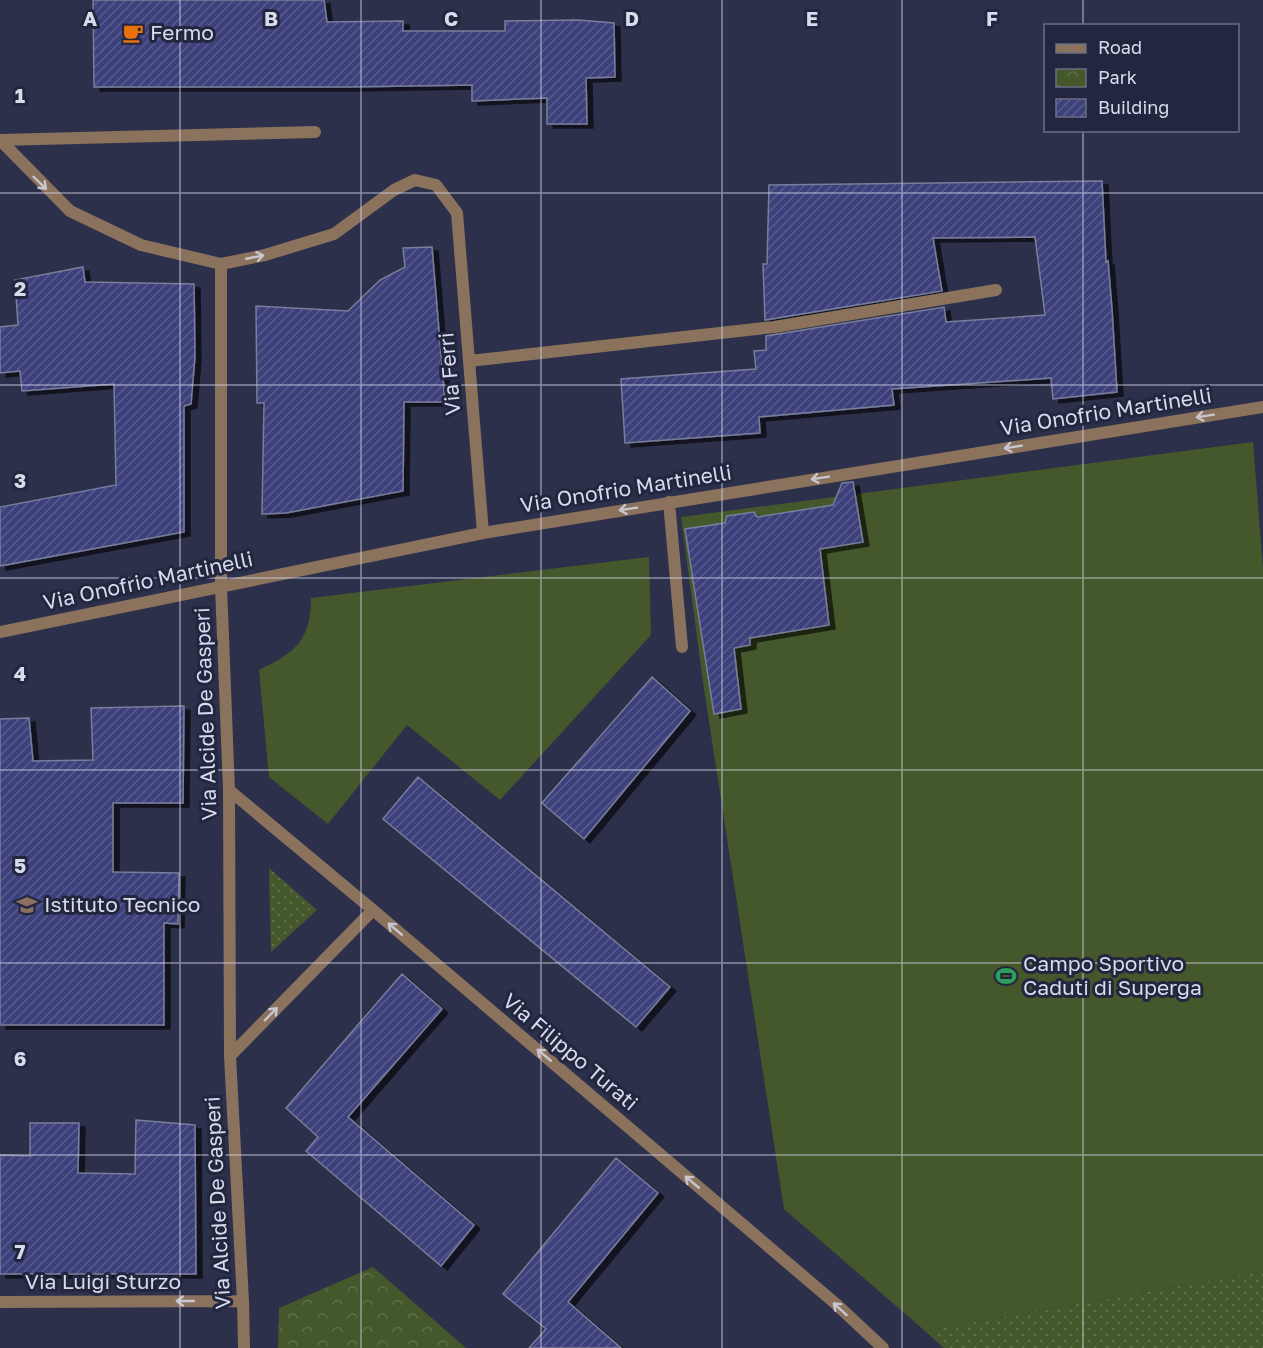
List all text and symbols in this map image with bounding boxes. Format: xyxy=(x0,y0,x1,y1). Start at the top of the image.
text: A xyxy=(83,6,97,30)
text: B xyxy=(264,6,278,30)
text: C xyxy=(444,6,458,30)
text: D xyxy=(625,6,639,30)
text: E xyxy=(806,6,818,30)
text: F xyxy=(986,6,998,30)
place label: Fermo xyxy=(150,19,214,45)
cafe icon: Fermo xyxy=(121,21,145,45)
legend xyxy=(1044,24,1239,132)
text: Road xyxy=(1098,36,1142,58)
text: Park xyxy=(1098,66,1137,88)
text: 1 xyxy=(15,83,25,107)
text: Building xyxy=(1098,96,1169,118)
one-way arrow xyxy=(33,175,48,190)
one-way arrow xyxy=(245,251,265,262)
text: 2 xyxy=(14,276,26,300)
street label: Via Ferri xyxy=(432,331,466,417)
street label: Via Onofrio Martinelli xyxy=(998,381,1213,441)
one-way arrow xyxy=(1196,411,1216,422)
one-way arrow xyxy=(1003,442,1023,453)
street label: Via Onofrio Martinelli xyxy=(518,458,733,518)
text: 3 xyxy=(14,468,26,492)
one-way arrow xyxy=(811,472,831,483)
one-way arrow xyxy=(618,504,638,515)
street label: Via Onofrio Martinelli xyxy=(41,545,255,615)
street label: Via Alcide De Gasperi xyxy=(188,607,222,821)
text: 4 xyxy=(14,661,26,685)
text: 5 xyxy=(14,853,26,877)
place label: Istituto Tecnico xyxy=(44,891,200,917)
school or university icon: Istituto Tecnico xyxy=(15,893,39,917)
one-way arrow xyxy=(388,922,403,936)
place label: Campo Sportivo Caduti di Superga xyxy=(1023,950,1202,1000)
sports icon: Campo Sportivo Caduti di Superga xyxy=(994,964,1018,988)
street label: Via Filippo Turati xyxy=(498,987,644,1115)
one-way arrow xyxy=(264,1006,278,1021)
text: 6 xyxy=(14,1046,26,1070)
one-way arrow xyxy=(537,1048,552,1062)
street label: Via Alcide De Gasperi xyxy=(198,1096,236,1310)
one-way arrow xyxy=(685,1175,700,1189)
text: 7 xyxy=(15,1239,26,1263)
street label: Via Luigi Sturzo xyxy=(25,1268,181,1294)
one-way arrow xyxy=(175,1295,195,1307)
one-way arrow xyxy=(833,1302,848,1316)

